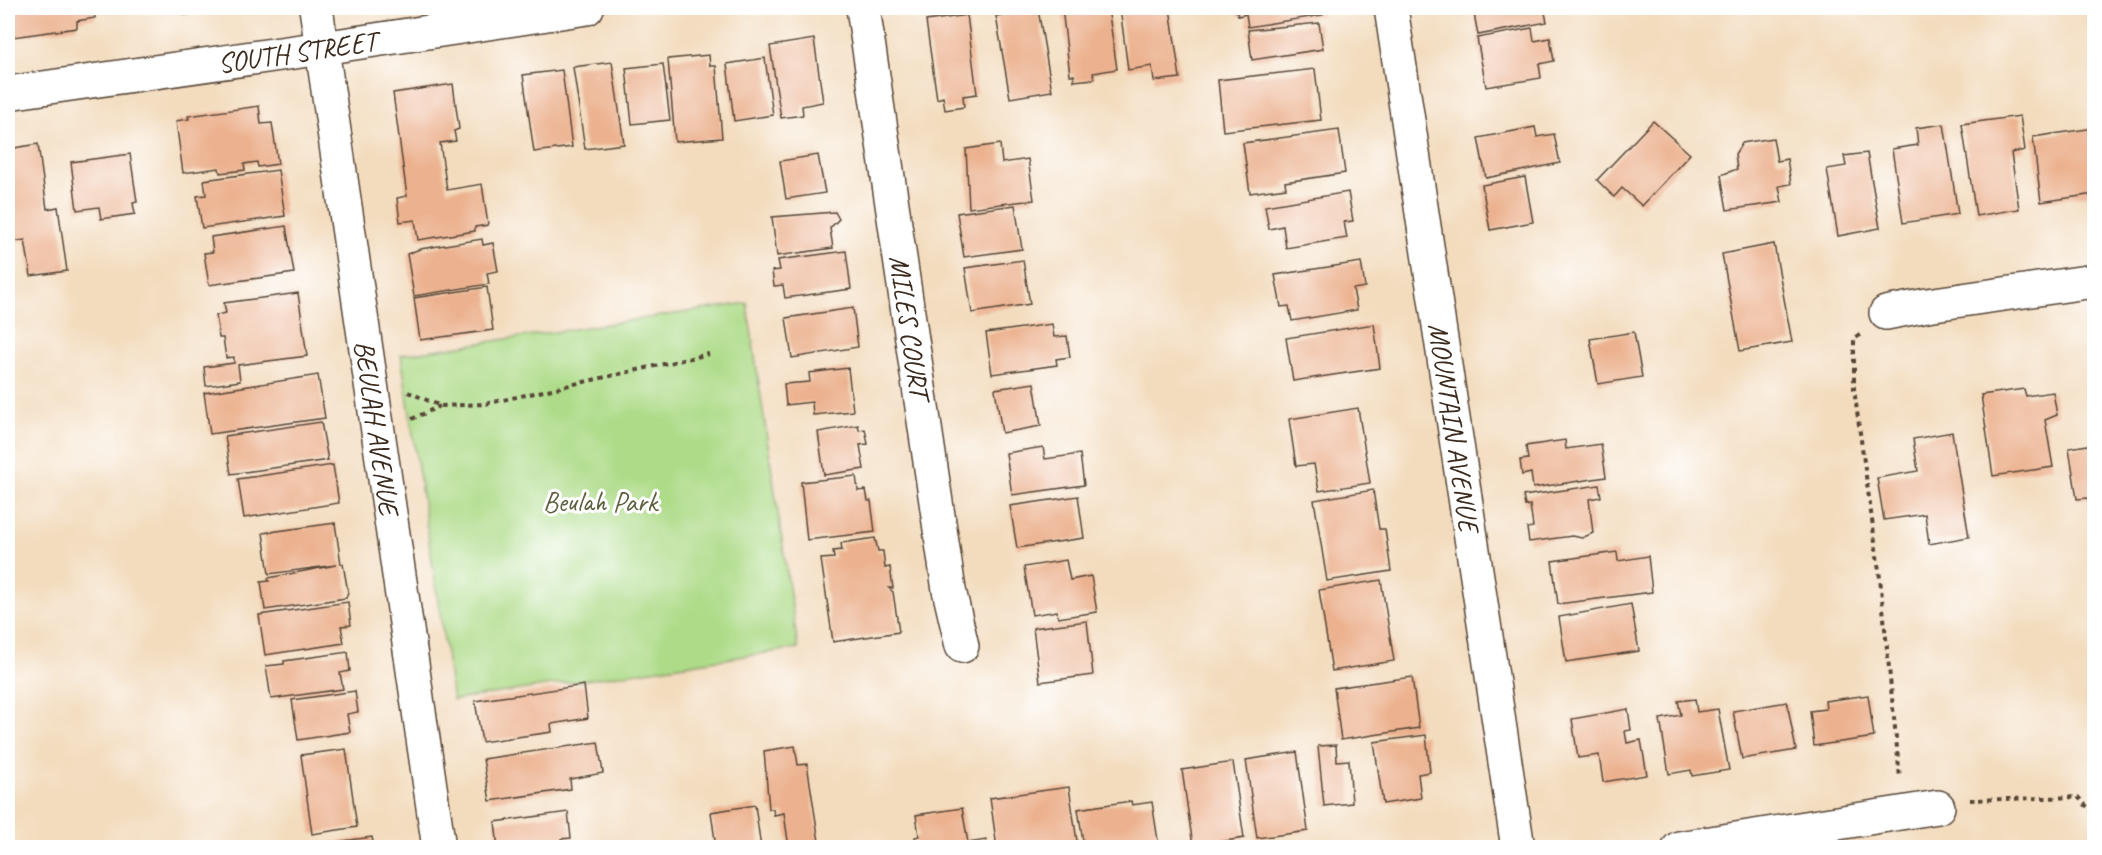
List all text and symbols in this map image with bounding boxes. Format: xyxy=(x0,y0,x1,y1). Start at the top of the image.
street label: SOUTH STREET xyxy=(215,22,385,80)
street label: MILES COURT xyxy=(882,253,939,407)
street label: MOUNTAIN AVENUE xyxy=(1421,321,1488,537)
street label: BEULAH AVENUE xyxy=(347,338,408,520)
park label: Beulah Park xyxy=(543,484,660,519)

